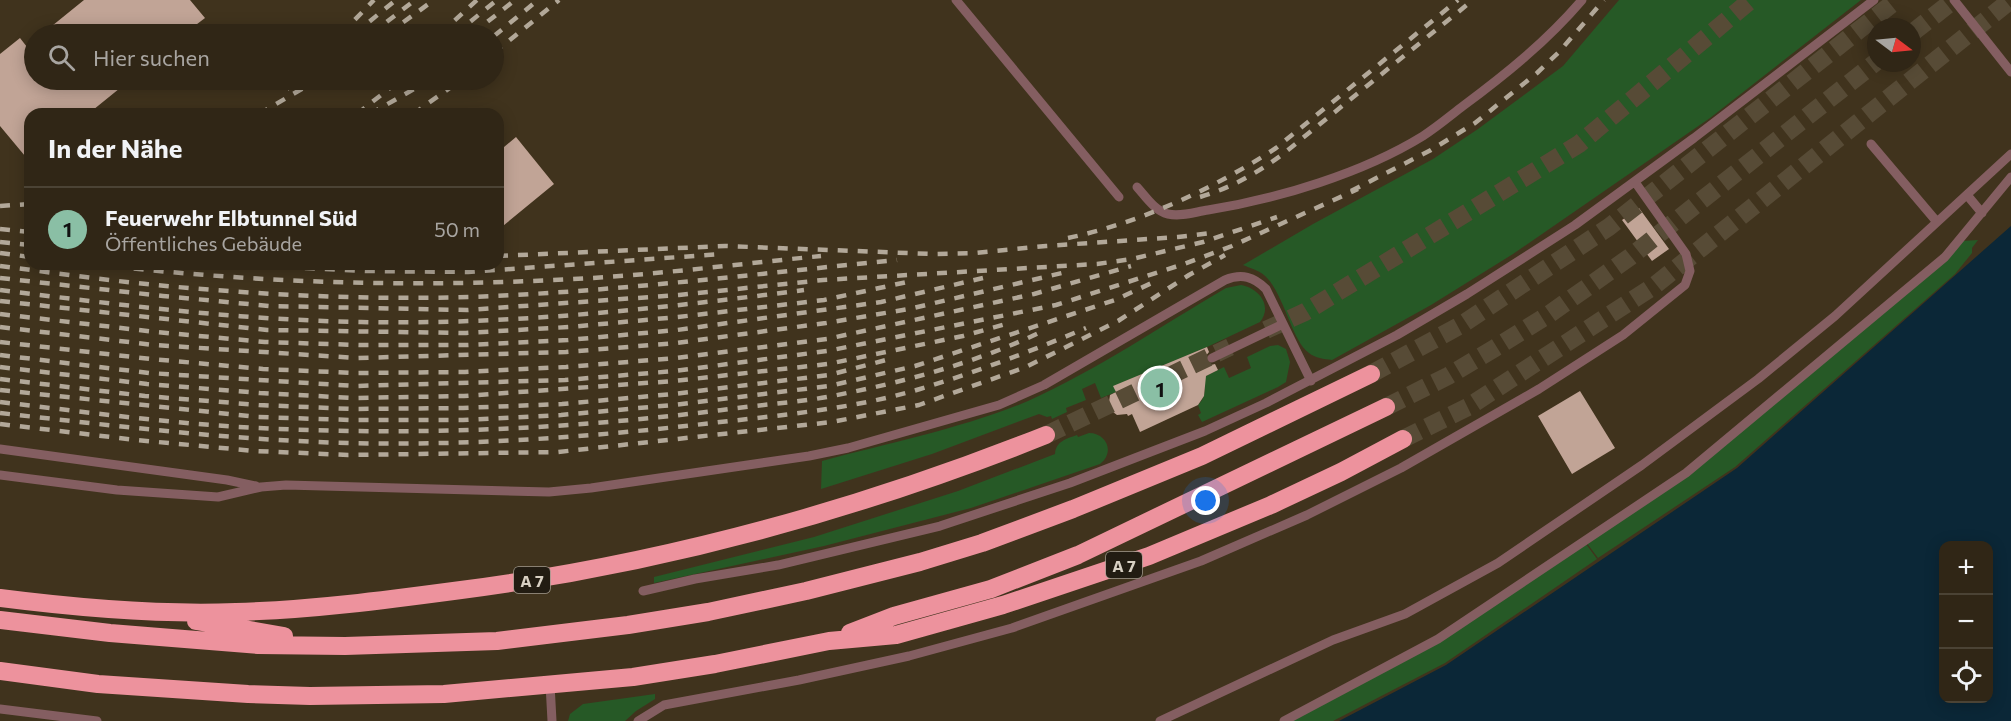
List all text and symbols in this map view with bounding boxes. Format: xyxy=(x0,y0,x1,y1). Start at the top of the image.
north arrow xyxy=(1867,18,1921,72)
search box xyxy=(24,24,504,90)
icon: search xyxy=(45,41,78,74)
text: Hier suchen xyxy=(93,44,210,71)
text: In der Nähe xyxy=(48,132,183,163)
text: Feuerwehr Elbtunnel Süd xyxy=(105,204,357,231)
text: 1 xyxy=(63,217,72,241)
text: 50 m xyxy=(434,217,480,241)
text: Öffentliches Gebäude xyxy=(105,231,302,255)
pin: 1 xyxy=(1140,366,1180,410)
your location xyxy=(1191,486,1220,515)
map controls xyxy=(1939,541,1993,703)
button: + xyxy=(1939,541,1993,595)
road number: A 7 xyxy=(1106,552,1142,578)
road number: A 7 xyxy=(514,567,550,593)
button: − xyxy=(1939,595,1993,649)
button: locate xyxy=(1939,649,1993,703)

